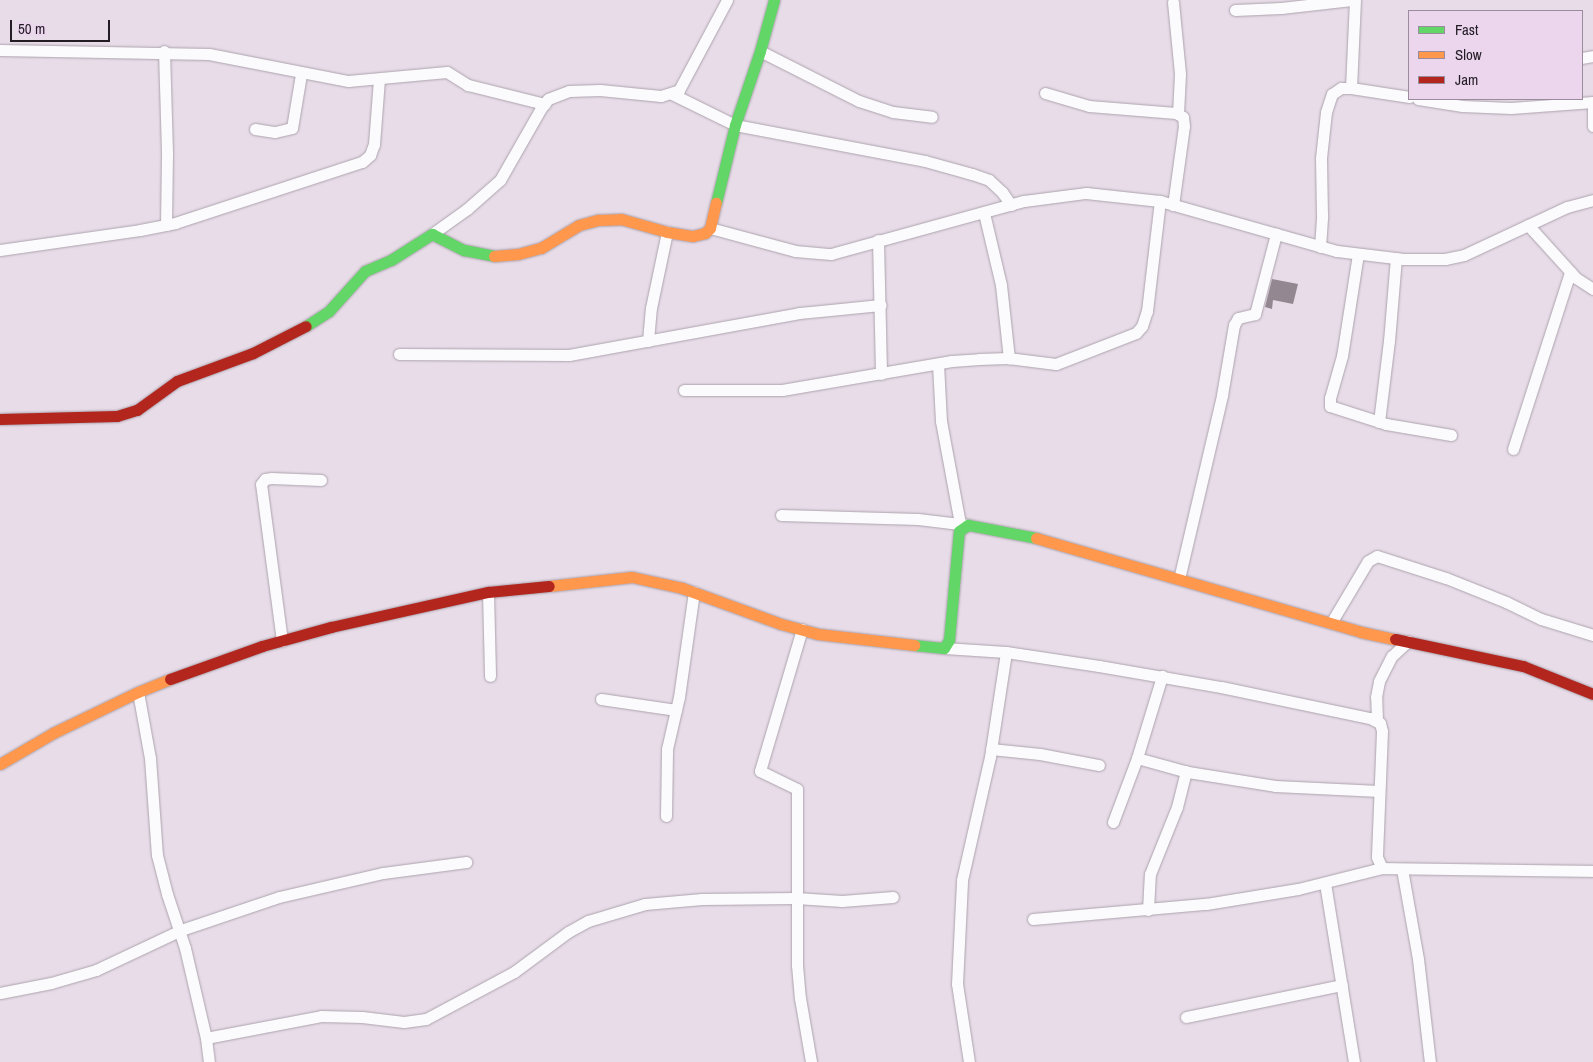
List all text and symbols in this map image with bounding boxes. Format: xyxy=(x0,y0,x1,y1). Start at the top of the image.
scale bar xyxy=(12,10,112,42)
legend xyxy=(1408,10,1583,100)
text: 50 m xyxy=(18,18,45,39)
text: Fast xyxy=(1455,19,1478,40)
text: Slow xyxy=(1455,44,1482,65)
text: Jam xyxy=(1455,69,1478,90)

